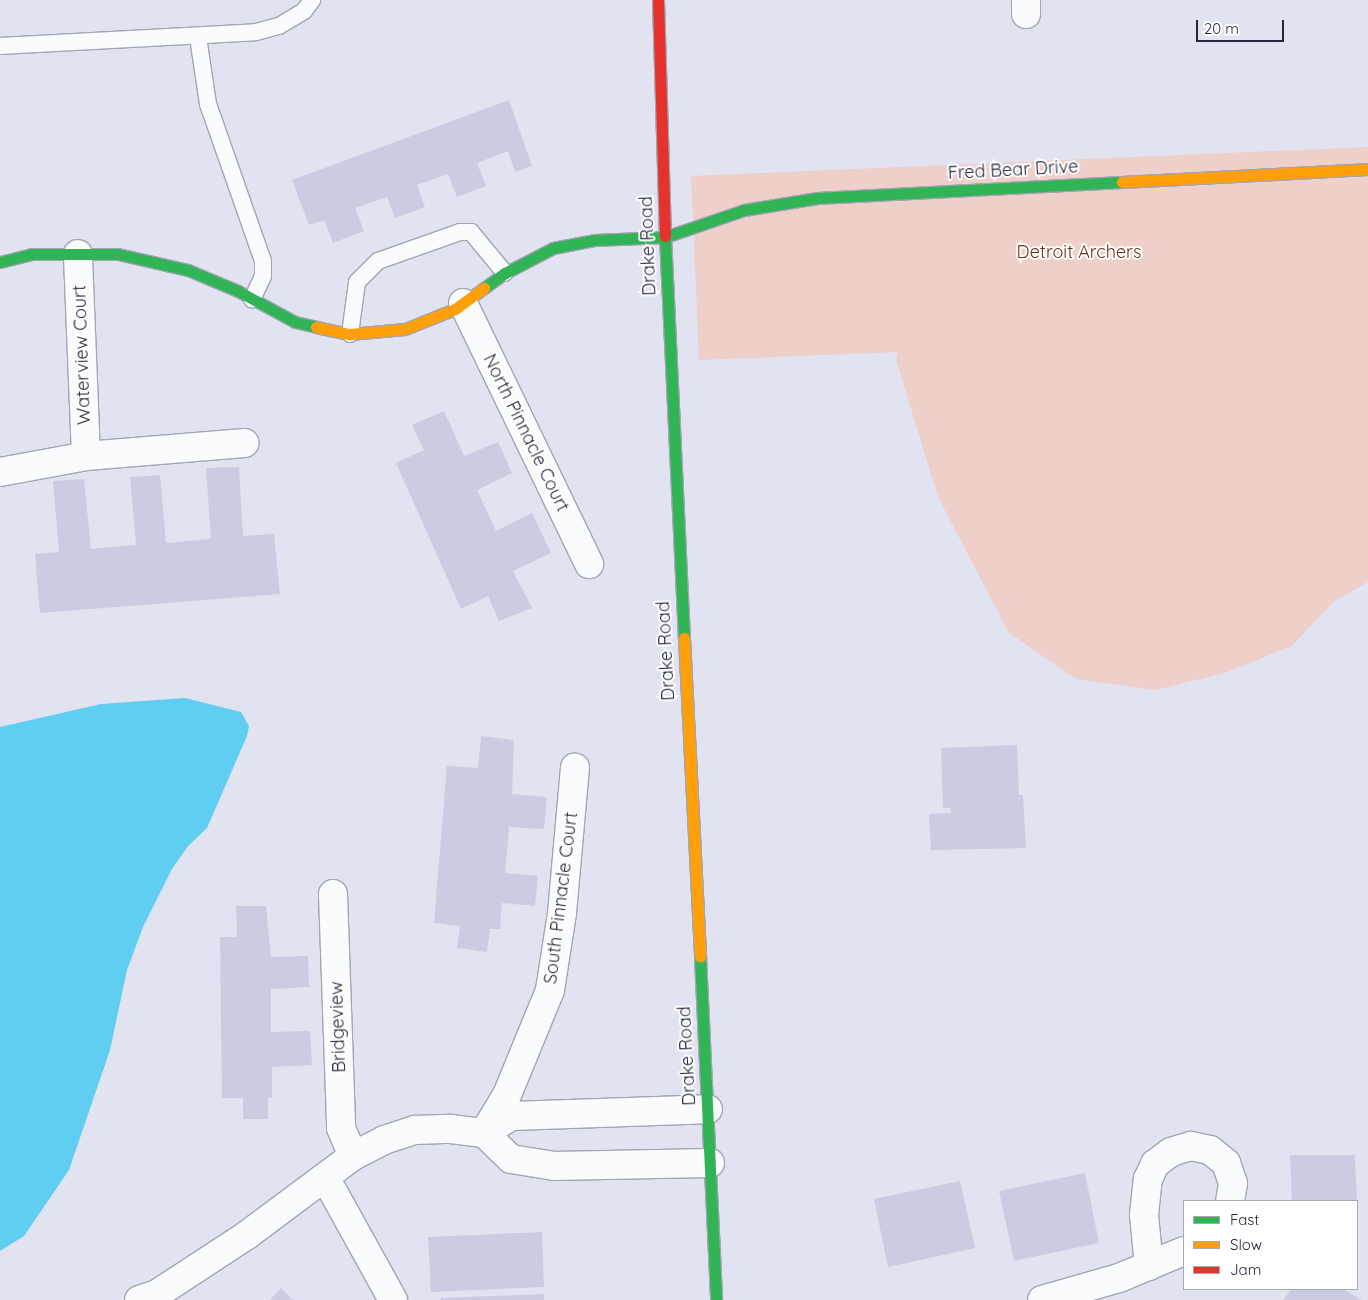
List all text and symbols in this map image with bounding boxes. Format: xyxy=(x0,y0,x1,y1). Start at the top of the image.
scale bar xyxy=(1198,10,1286,42)
text: 20 m xyxy=(1204,19,1239,38)
street label: Fred Bear Drive xyxy=(947,156,1079,184)
street label: Drake Road xyxy=(635,196,661,296)
park label: Detroit Archers xyxy=(1017,241,1141,263)
street label: Waterview Court xyxy=(69,285,95,425)
street label: North Pinnacle Court xyxy=(478,351,574,515)
street label: Drake Road xyxy=(653,601,679,701)
street label: South Pinnacle Court xyxy=(540,811,582,985)
street label: Bridgeview xyxy=(326,981,350,1073)
street label: Drake Road xyxy=(674,1006,700,1106)
legend xyxy=(1183,1200,1358,1290)
text: Fast xyxy=(1230,1210,1259,1229)
text: Slow xyxy=(1230,1235,1262,1254)
text: Jam xyxy=(1230,1260,1261,1279)

